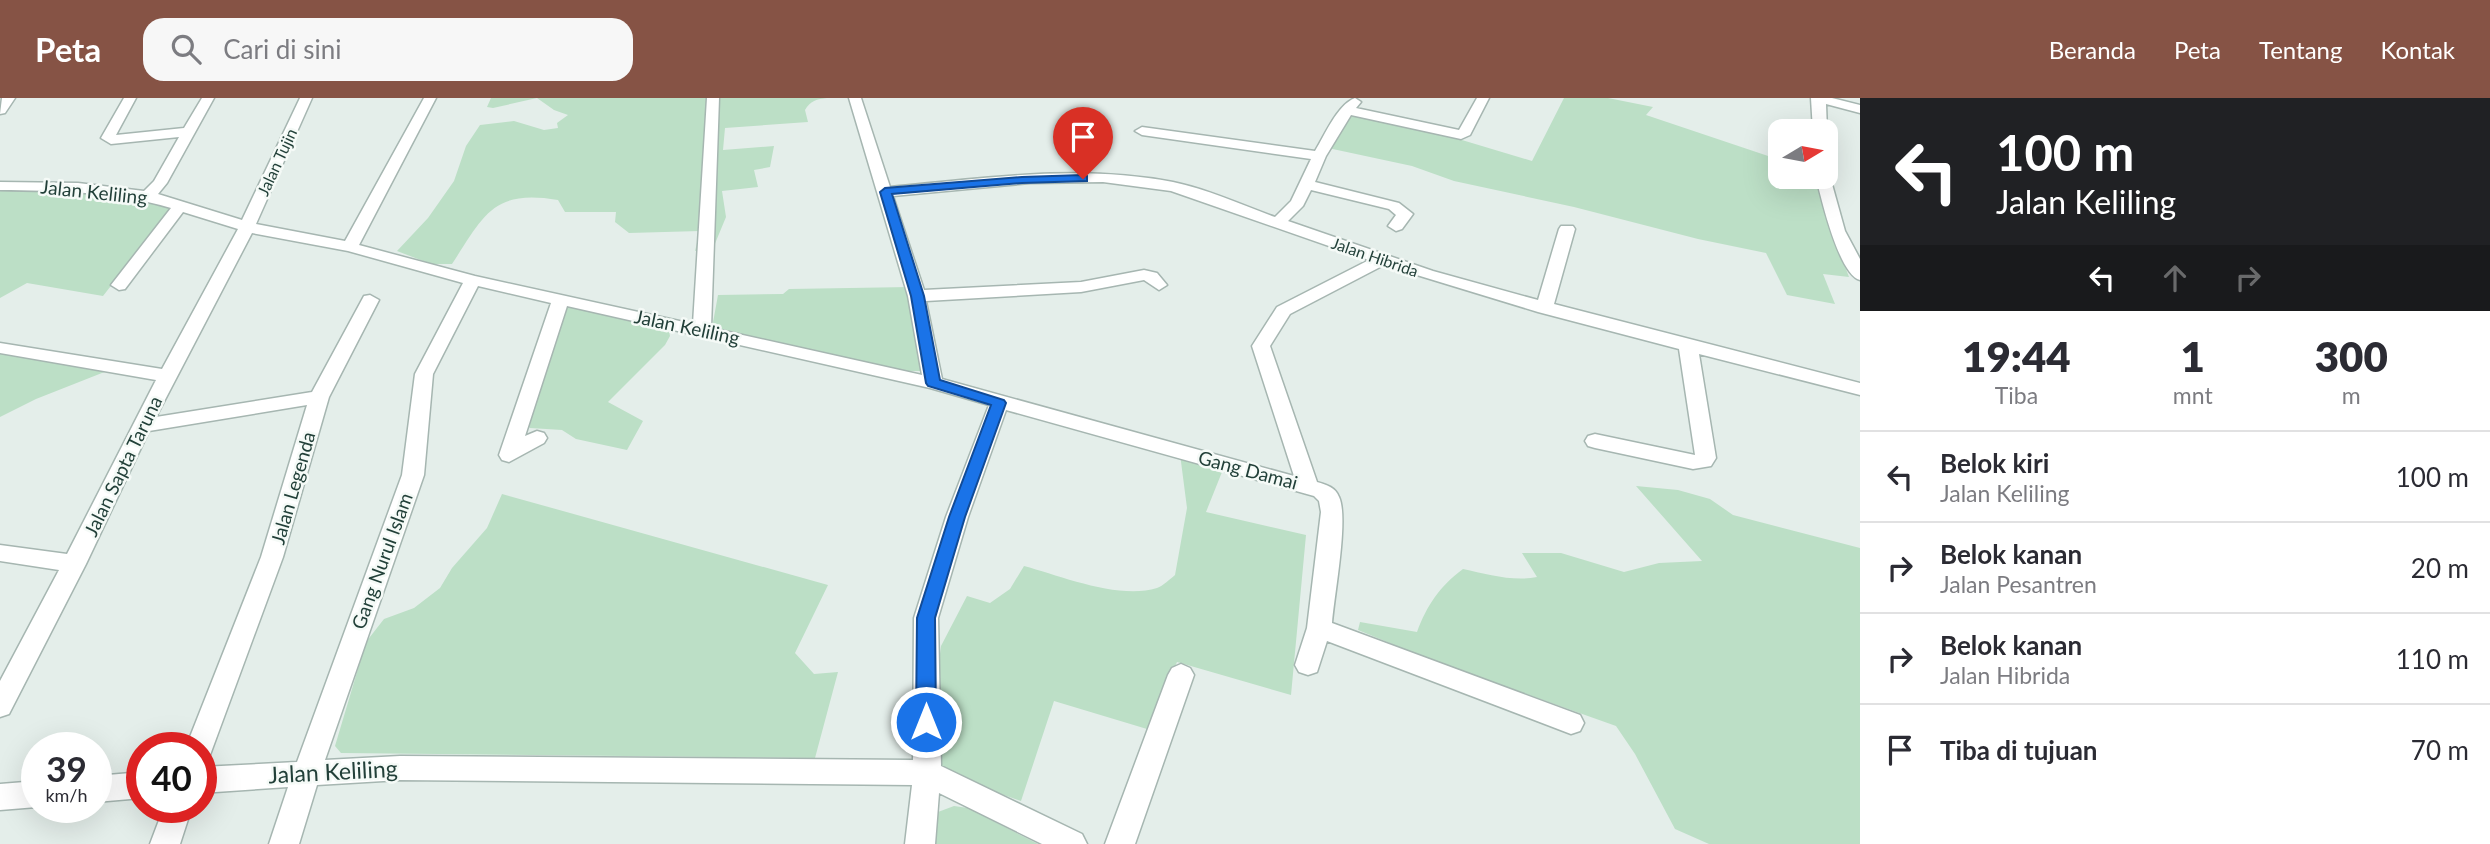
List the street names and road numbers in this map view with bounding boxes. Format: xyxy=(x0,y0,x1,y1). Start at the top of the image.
street label: Jalan Tujin xyxy=(253,125,300,198)
street label: Jalan Keliling xyxy=(40,174,149,209)
street label: Jalan Hibrida xyxy=(1329,233,1421,280)
street label: Jalan Keliling xyxy=(632,304,742,349)
street label: Jalan Sapta Taruna xyxy=(79,392,166,540)
street label: Jalan Legenda xyxy=(265,429,320,547)
street label: Gang Damai xyxy=(1196,445,1300,494)
street label: Gang Nurul Islam xyxy=(346,490,417,632)
street label: Jalan Keliling xyxy=(268,754,398,788)

